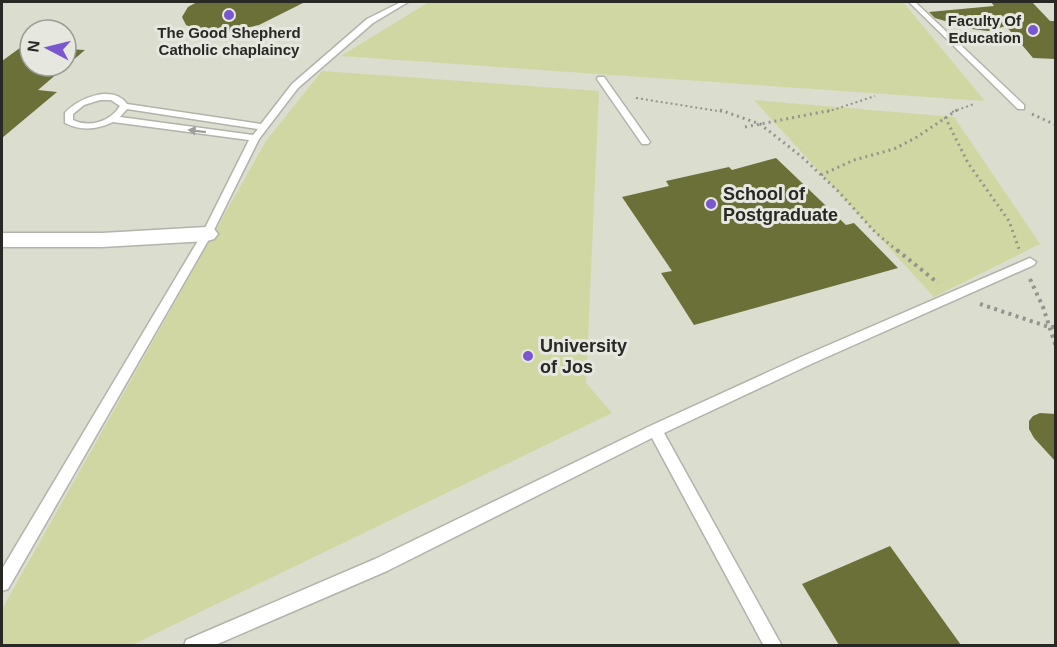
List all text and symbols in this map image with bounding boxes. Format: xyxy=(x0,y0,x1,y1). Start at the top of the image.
marker: The Good Shepherd Catholic chaplaincy xyxy=(222,8,236,22)
place label: Faculty Of Education xyxy=(948,12,1022,46)
north arrow xyxy=(18,18,78,78)
marker: Faculty Of Education xyxy=(1026,23,1040,37)
place label: The Good Shepherd Catholic chaplaincy xyxy=(157,24,301,58)
text: N xyxy=(24,39,43,53)
one-way arrow xyxy=(188,126,207,136)
place label: School of Postgraduate xyxy=(723,184,838,225)
marker: School of Postgraduate xyxy=(704,197,718,211)
place label: University of Jos xyxy=(540,336,627,377)
marker: University of Jos xyxy=(521,349,535,363)

